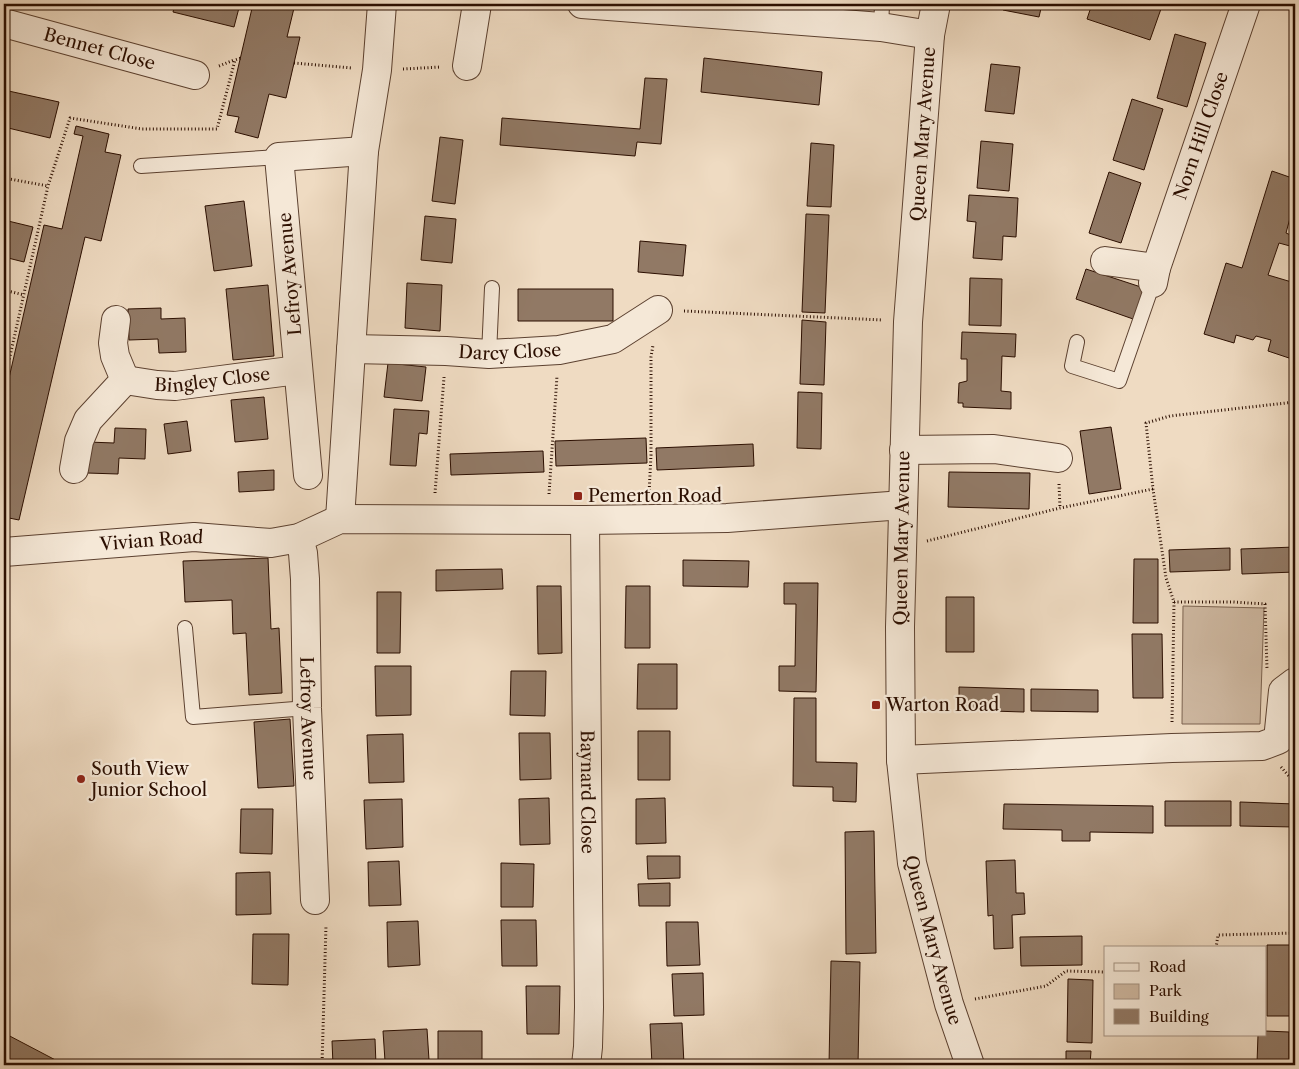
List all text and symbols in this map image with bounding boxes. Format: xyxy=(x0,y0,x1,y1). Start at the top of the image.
street label: Bennet Close xyxy=(41,23,158,75)
street label: Queen Mary Avenue xyxy=(906,46,940,222)
street label: Norn Hill Close xyxy=(1169,69,1233,203)
street label: Lefroy Avenue xyxy=(274,211,306,337)
street label: Darcy Close xyxy=(458,339,562,365)
street label: Bingley Close xyxy=(154,363,271,397)
street label: Queen Mary Avenue xyxy=(889,450,915,626)
place label: Pemerton Road xyxy=(588,485,722,507)
marker: Pemerton Road xyxy=(572,490,584,502)
street label: Vivian Road xyxy=(98,526,204,555)
street label: Lefroy Avenue xyxy=(295,656,321,781)
place label: Warton Road xyxy=(885,694,999,716)
marker: Warton Road xyxy=(870,699,882,711)
street label: Baynard Close xyxy=(576,730,599,854)
place label: South View Junior School xyxy=(88,758,207,801)
marker: South View Junior School xyxy=(75,773,87,785)
street label: Queen Mary Avenue xyxy=(900,854,966,1028)
legend xyxy=(1104,946,1266,1036)
text: Road xyxy=(1149,957,1186,976)
text: Park xyxy=(1149,981,1183,1000)
text: Building xyxy=(1149,1007,1209,1026)

